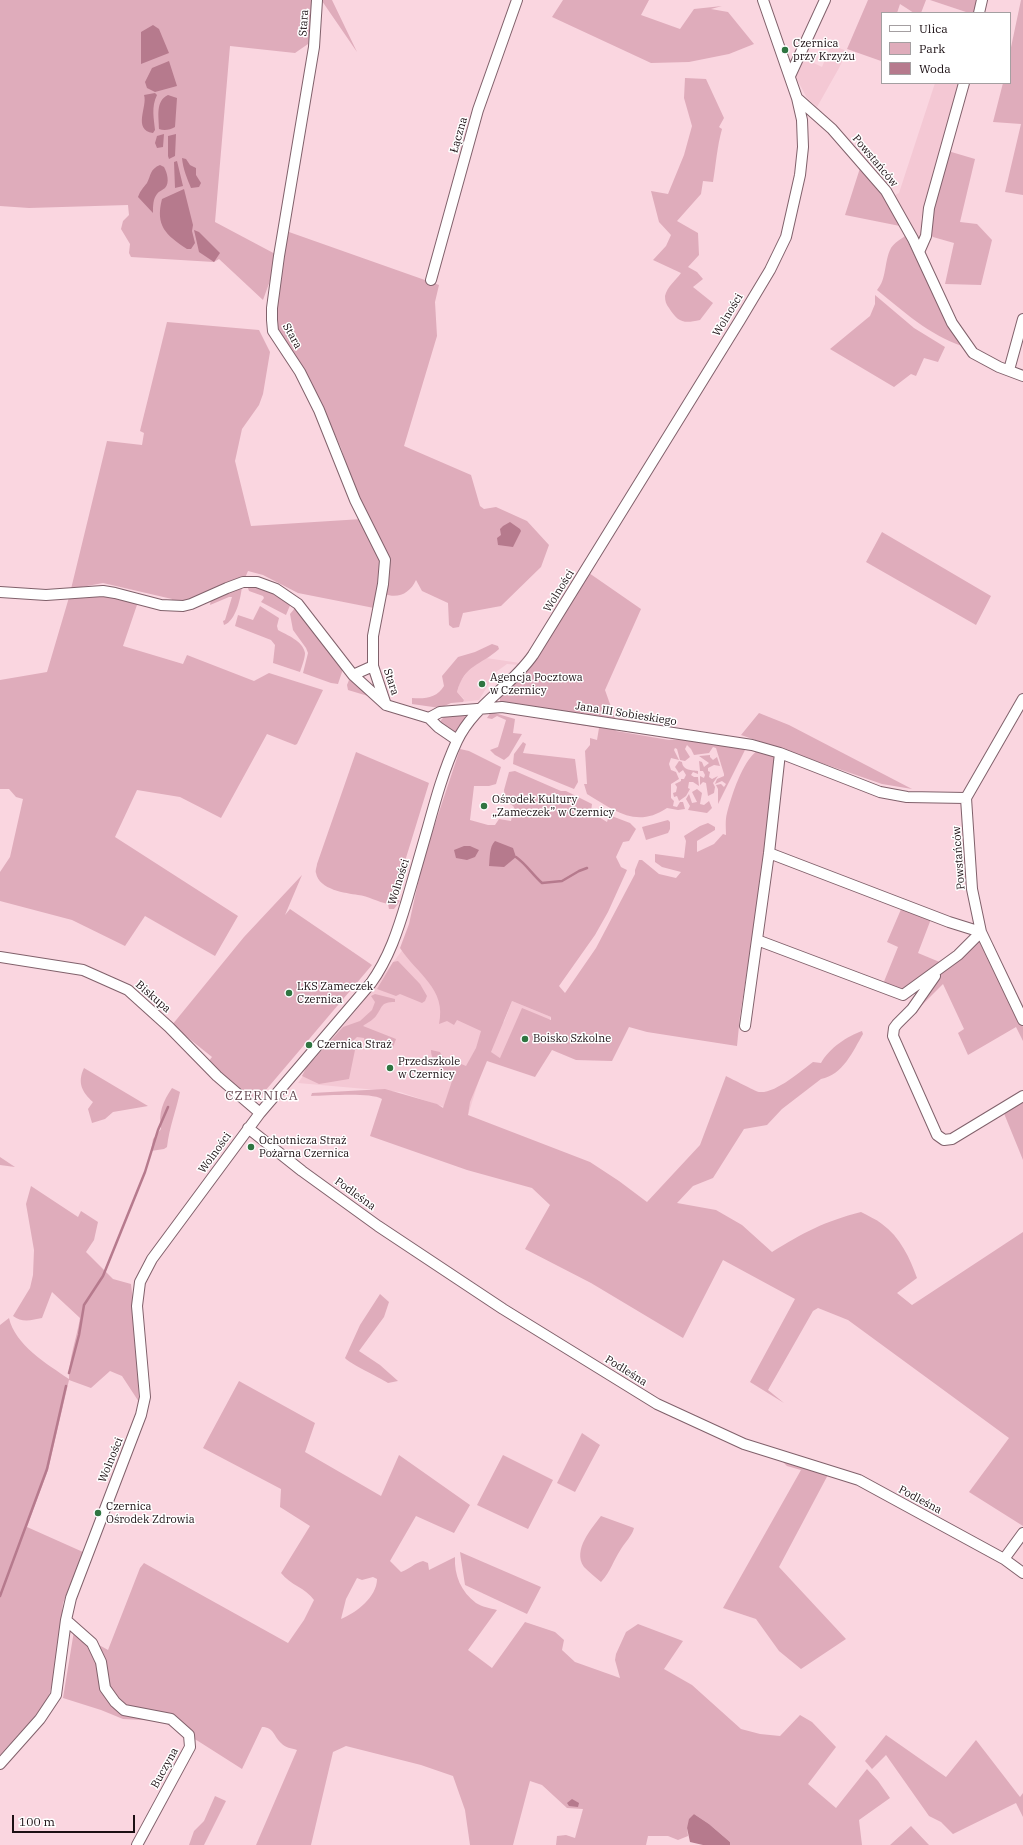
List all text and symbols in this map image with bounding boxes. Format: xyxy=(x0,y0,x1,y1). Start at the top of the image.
street label: Stara xyxy=(296,9,312,37)
legend xyxy=(881,12,1011,84)
text: Ulica xyxy=(919,21,948,36)
place label: Czernica przy Krzyżu xyxy=(793,37,855,63)
text: Park xyxy=(919,41,945,56)
marker: Czernica przy Krzyżu xyxy=(780,45,790,55)
text: Woda xyxy=(919,61,951,76)
street label: Łączna xyxy=(448,115,470,155)
street label: Powstańców xyxy=(849,132,901,190)
street label: Wolności xyxy=(710,291,746,339)
street label: Stara xyxy=(280,321,304,351)
street label: Wolności xyxy=(541,567,577,615)
street label: Stara xyxy=(381,667,401,697)
place label: Agencja Pocztowa w Czernicy xyxy=(490,671,583,697)
marker: Agencja Pocztowa w Czernicy xyxy=(477,679,487,689)
street label: Jana III Sobieskiego xyxy=(574,699,678,729)
place label: Ośrodek Kultury „Zameczek” w Czernicy xyxy=(492,793,614,819)
marker: Ośrodek Kultury „Zameczek” w Czernicy xyxy=(479,801,489,811)
street label: Powstańców xyxy=(950,826,968,890)
street label: Wolności xyxy=(386,857,412,907)
street label: Biskupa xyxy=(133,978,173,1016)
place label: LKS Zameczek Czernica xyxy=(297,980,373,1006)
marker: LKS Zameczek Czernica xyxy=(284,988,294,998)
place label: Boisko Szkolne xyxy=(533,1032,611,1046)
marker: Boisko Szkolne xyxy=(520,1034,530,1044)
place label: Czernica Straż xyxy=(317,1038,392,1052)
marker: Czernica Straż xyxy=(304,1040,314,1050)
place label: Przedszkole w Czernicy xyxy=(398,1055,460,1081)
marker: Przedszkole w Czernicy xyxy=(385,1063,395,1073)
district label: CZERNICA xyxy=(225,1088,299,1104)
street label: Wolności xyxy=(196,1130,234,1176)
place label: Ochotnicza Straż Pożarna Czernica xyxy=(259,1134,349,1160)
marker: Ochotnicza Straż Pożarna Czernica xyxy=(246,1142,256,1152)
street label: Podleśna xyxy=(332,1175,378,1213)
street label: Podleśna xyxy=(602,1353,650,1389)
street label: Wolności xyxy=(96,1436,126,1484)
street label: Podleśna xyxy=(896,1483,944,1517)
place label: Czernica Ośrodek Zdrowia xyxy=(106,1500,195,1526)
marker: Czernica Ośrodek Zdrowia xyxy=(93,1508,103,1518)
street label: Buczyna xyxy=(149,1745,181,1791)
scale bar xyxy=(14,1807,137,1833)
text: 100 m xyxy=(19,1814,55,1829)

